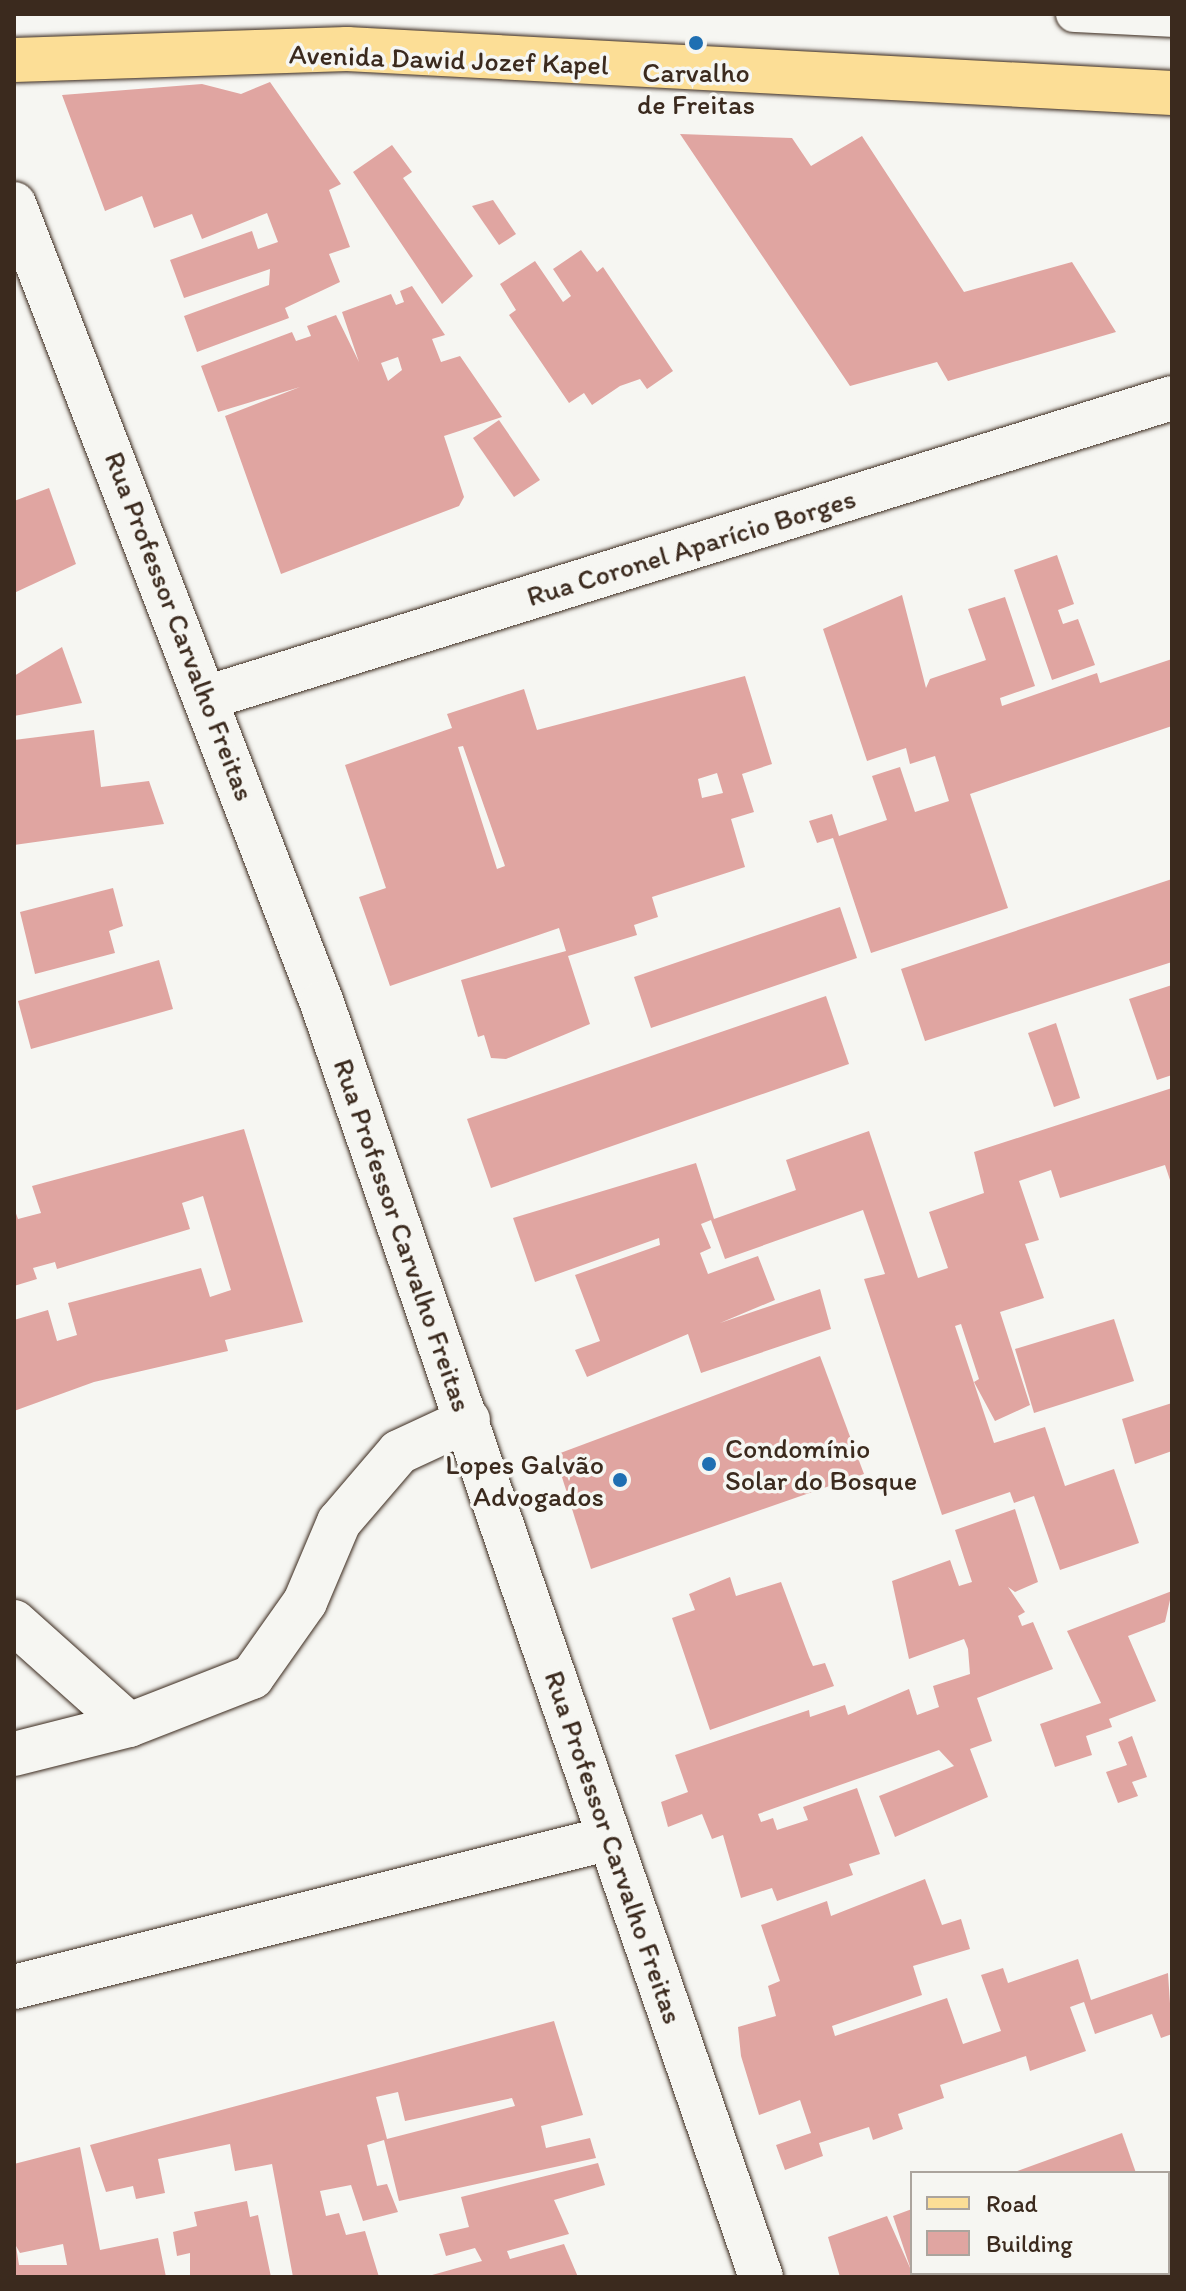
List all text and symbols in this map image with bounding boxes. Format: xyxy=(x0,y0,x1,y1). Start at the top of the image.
marker: Carvalho de Freitas xyxy=(687,34,705,52)
street label: Avenida Dawid Jozef Kapel xyxy=(288,37,610,81)
place label: Carvalho de Freitas xyxy=(637,55,755,121)
street label: Rua Professor Carvalho Freitas xyxy=(98,447,262,805)
street label: Rua Coronel Aparício Borges xyxy=(522,481,860,613)
street label: Rua Professor Carvalho Freitas xyxy=(327,1054,479,1416)
place label: Condomínio Solar do Bosque xyxy=(725,1431,918,1497)
place label: Lopes Galvão Advogados xyxy=(445,1447,604,1513)
marker: Condomínio Solar do Bosque xyxy=(700,1455,718,1473)
marker: Lopes Galvão Advogados xyxy=(611,1471,629,1489)
street label: Rua Professor Carvalho Freitas xyxy=(538,1666,690,2028)
legend xyxy=(910,2171,1170,2275)
text: Road xyxy=(986,2189,1038,2218)
text: Building xyxy=(986,2229,1073,2258)

